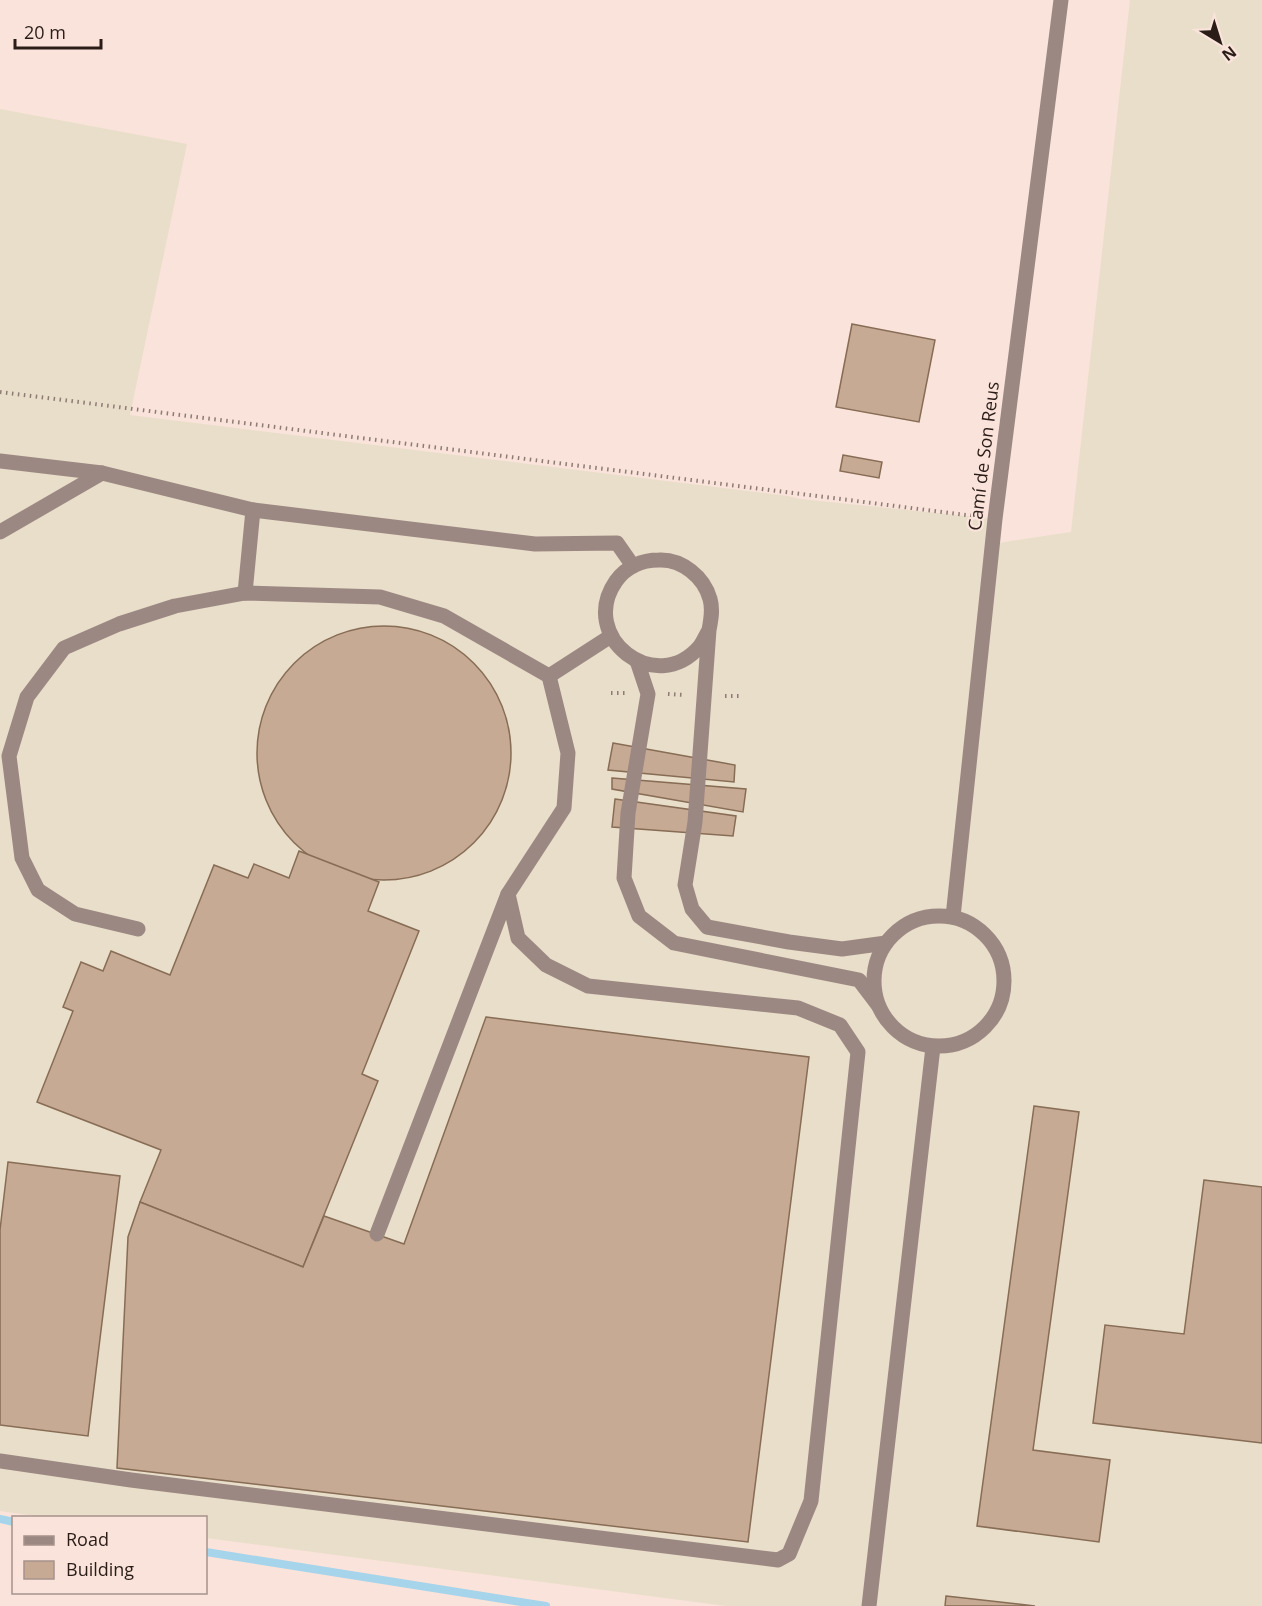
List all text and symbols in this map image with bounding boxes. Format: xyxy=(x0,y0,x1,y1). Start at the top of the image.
scale bar xyxy=(15,12,100,50)
north arrow xyxy=(1190,12,1250,72)
text: 20 m xyxy=(24,20,66,44)
text: N xyxy=(1217,41,1241,66)
street label: Camí de Son Reus xyxy=(962,380,1004,532)
legend xyxy=(12,1516,207,1594)
text: Road xyxy=(66,1527,109,1551)
text: Building xyxy=(66,1557,134,1581)

